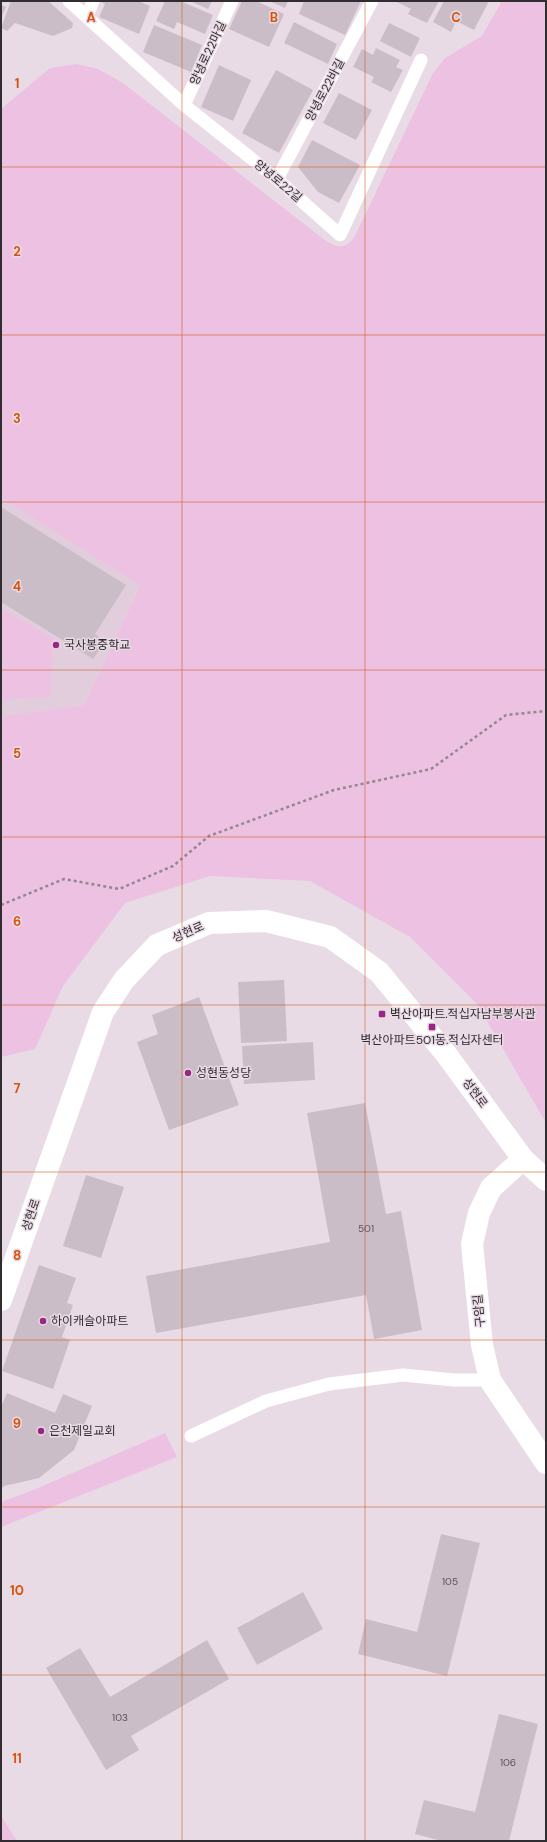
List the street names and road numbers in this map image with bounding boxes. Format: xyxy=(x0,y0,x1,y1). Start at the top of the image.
street label: 양녕로22마길 xyxy=(186,18,230,88)
street label: 양녕로22바길 xyxy=(302,56,348,124)
street label: 양녕로22길 xyxy=(251,156,305,206)
street label: 성현로 xyxy=(170,918,206,946)
street label: 성현로 xyxy=(459,1075,491,1111)
street label: 성현로 xyxy=(18,1197,44,1233)
street label: 구암길 xyxy=(469,1294,489,1328)

